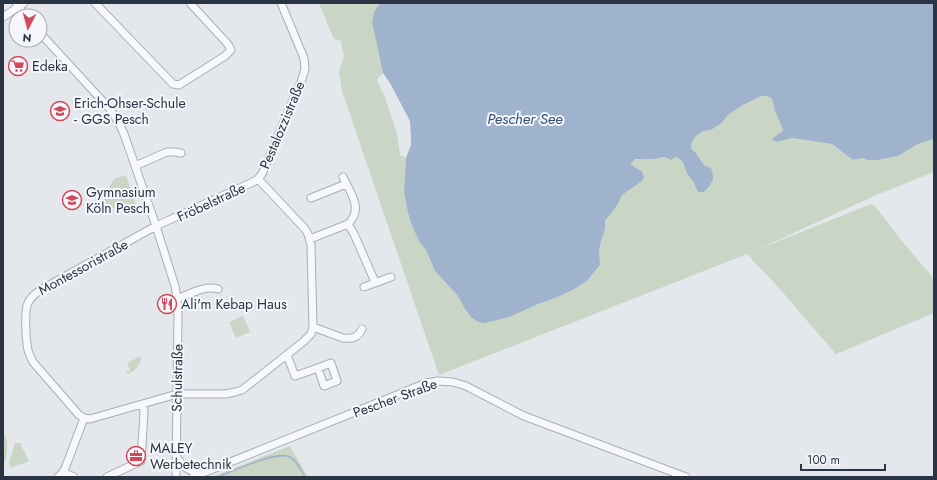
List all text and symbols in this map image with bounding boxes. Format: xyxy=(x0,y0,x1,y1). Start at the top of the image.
north arrow xyxy=(8,8,48,48)
text: N xyxy=(22,30,32,46)
supermarket icon: Edeka xyxy=(7,55,29,77)
place label: Edeka xyxy=(32,56,68,76)
street label: Pestalozzistraße xyxy=(255,78,309,172)
place label: Erich-Ohser-Schule - GGS Pesch xyxy=(74,93,186,129)
school or university icon: Erich-Ohser-Schule - GGS Pesch xyxy=(49,100,71,122)
water label: Pescher See xyxy=(487,108,563,130)
street label: Fröbelstraße xyxy=(174,178,248,226)
place label: Gymnasium Köln Pesch xyxy=(86,182,156,218)
school or university icon: Gymnasium Köln Pesch xyxy=(61,189,83,211)
street label: Montessoristraße xyxy=(34,234,132,300)
restaurant icon: Ali'm Kebap Haus xyxy=(156,293,178,315)
place label: Ali'm Kebap Haus xyxy=(181,294,287,314)
street label: Schulstraße xyxy=(166,344,188,412)
street label: Pescher Straße xyxy=(350,374,440,422)
place label: MALEY Werbetechnik xyxy=(150,438,233,474)
office icon: MALEY Werbetechnik xyxy=(125,445,147,467)
scale bar xyxy=(801,446,885,472)
text: 100 m xyxy=(807,451,840,469)

